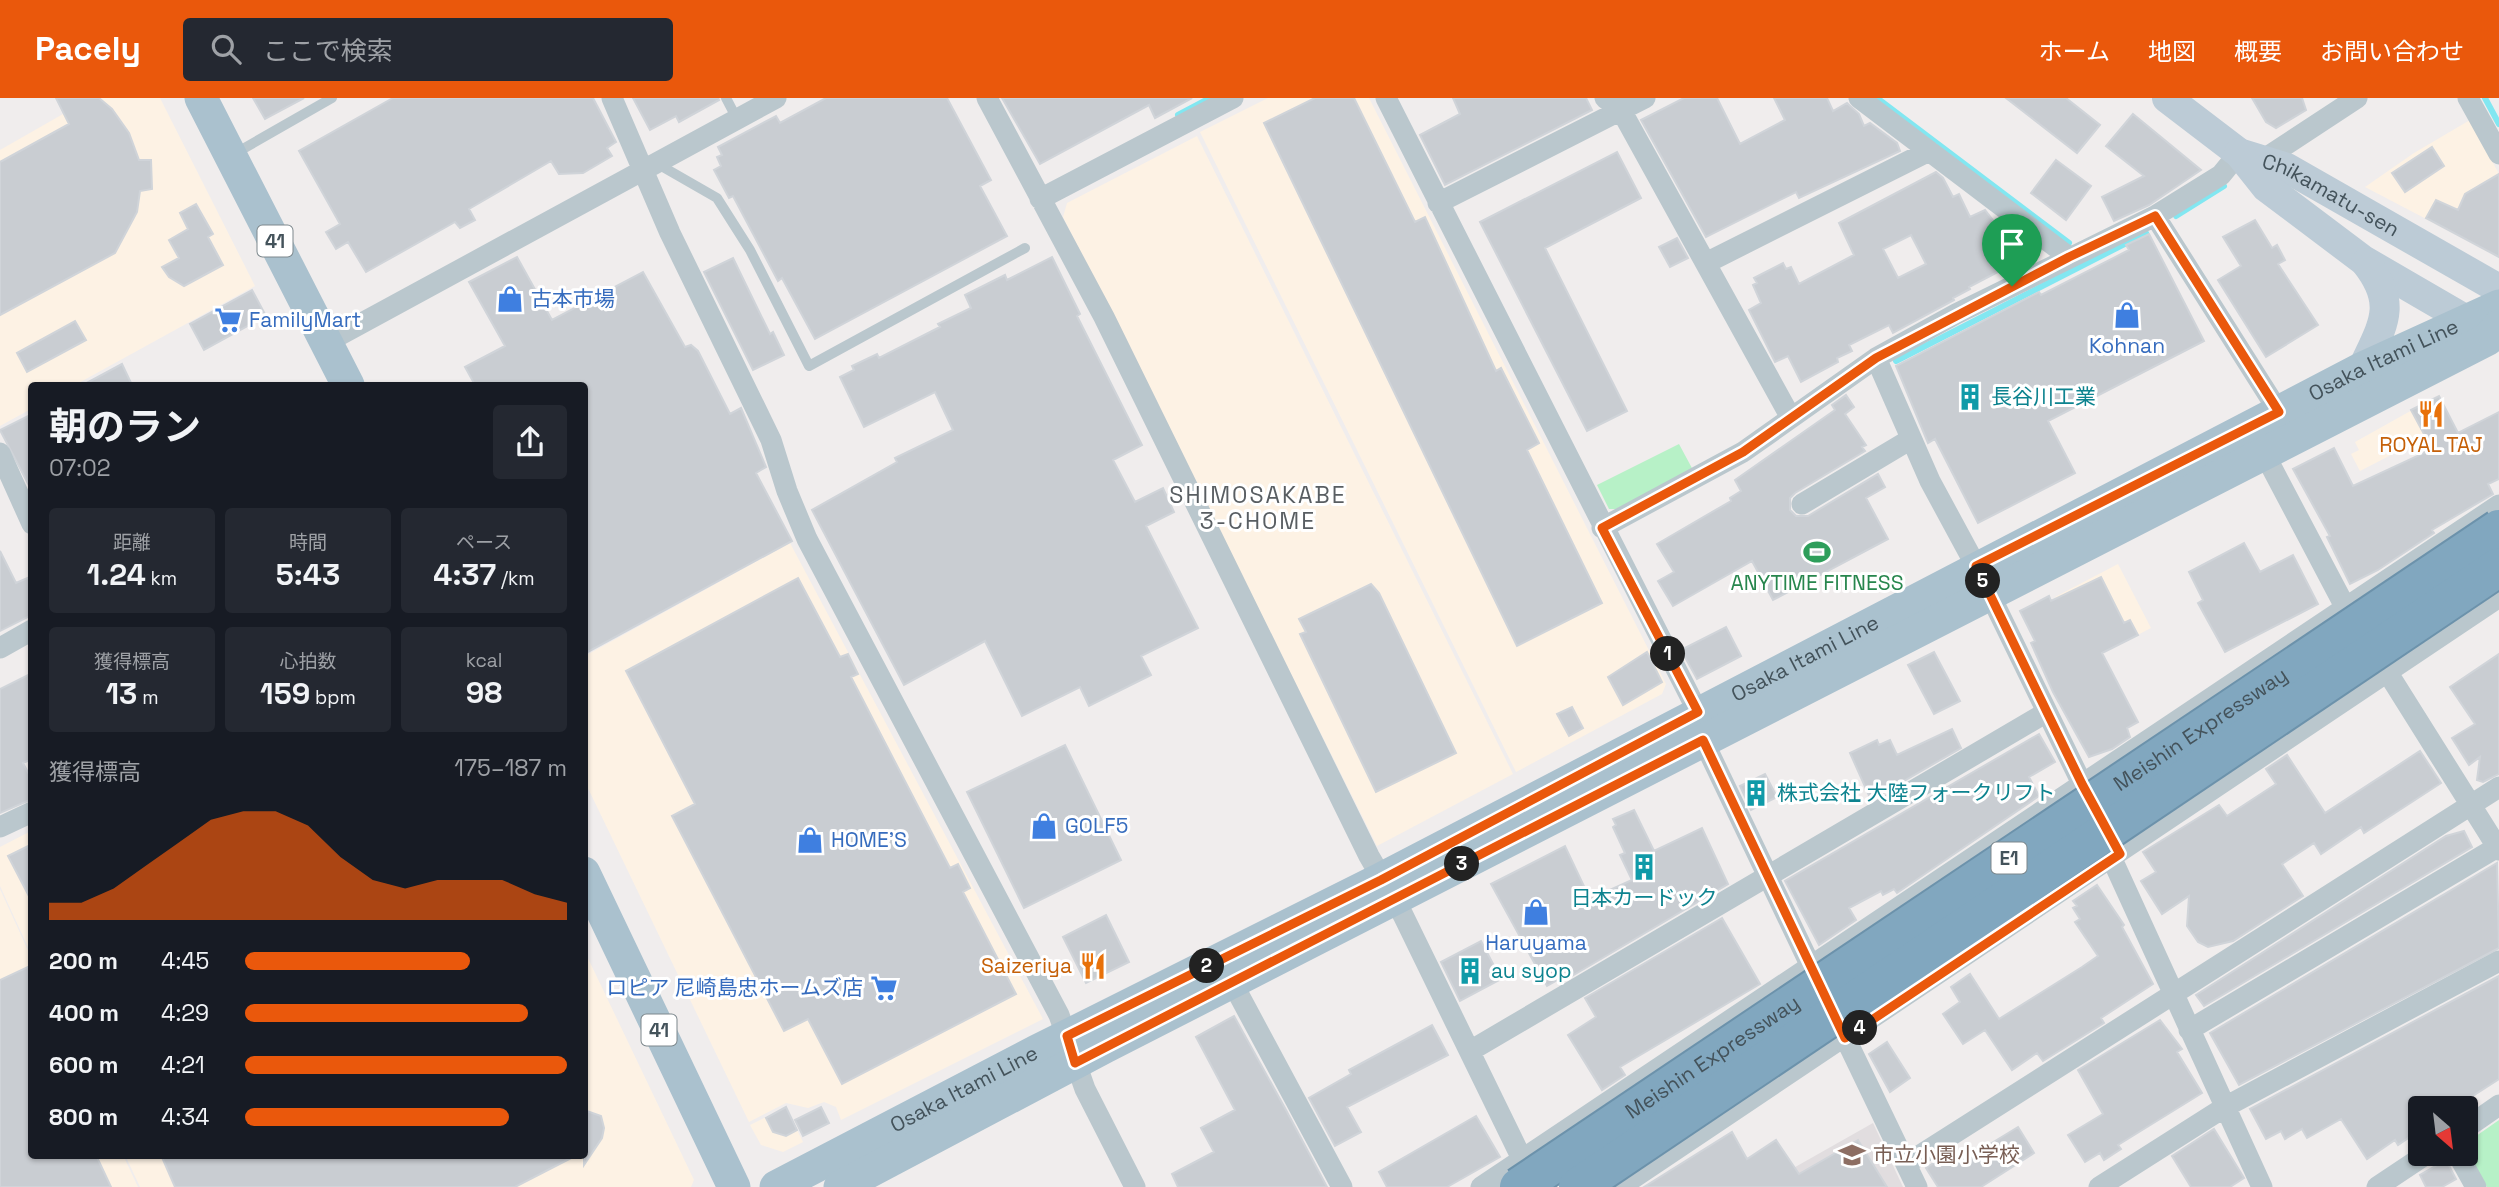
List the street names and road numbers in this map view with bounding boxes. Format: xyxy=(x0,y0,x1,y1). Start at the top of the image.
street label: Chikamatu-sen xyxy=(2259,147,2405,242)
road number: 41 xyxy=(258,225,292,256)
street label: Osaka Itami Line xyxy=(2304,312,2463,407)
street label: Osaka Itami Line xyxy=(1726,608,1883,707)
street label: Meishin Expressway xyxy=(2108,661,2293,797)
road number: E1 xyxy=(1992,842,2026,874)
street label: Meishin Expressway xyxy=(1620,989,1804,1125)
road number: 41 xyxy=(642,1014,676,1046)
street label: Osaka Itami Line xyxy=(885,1039,1042,1138)

